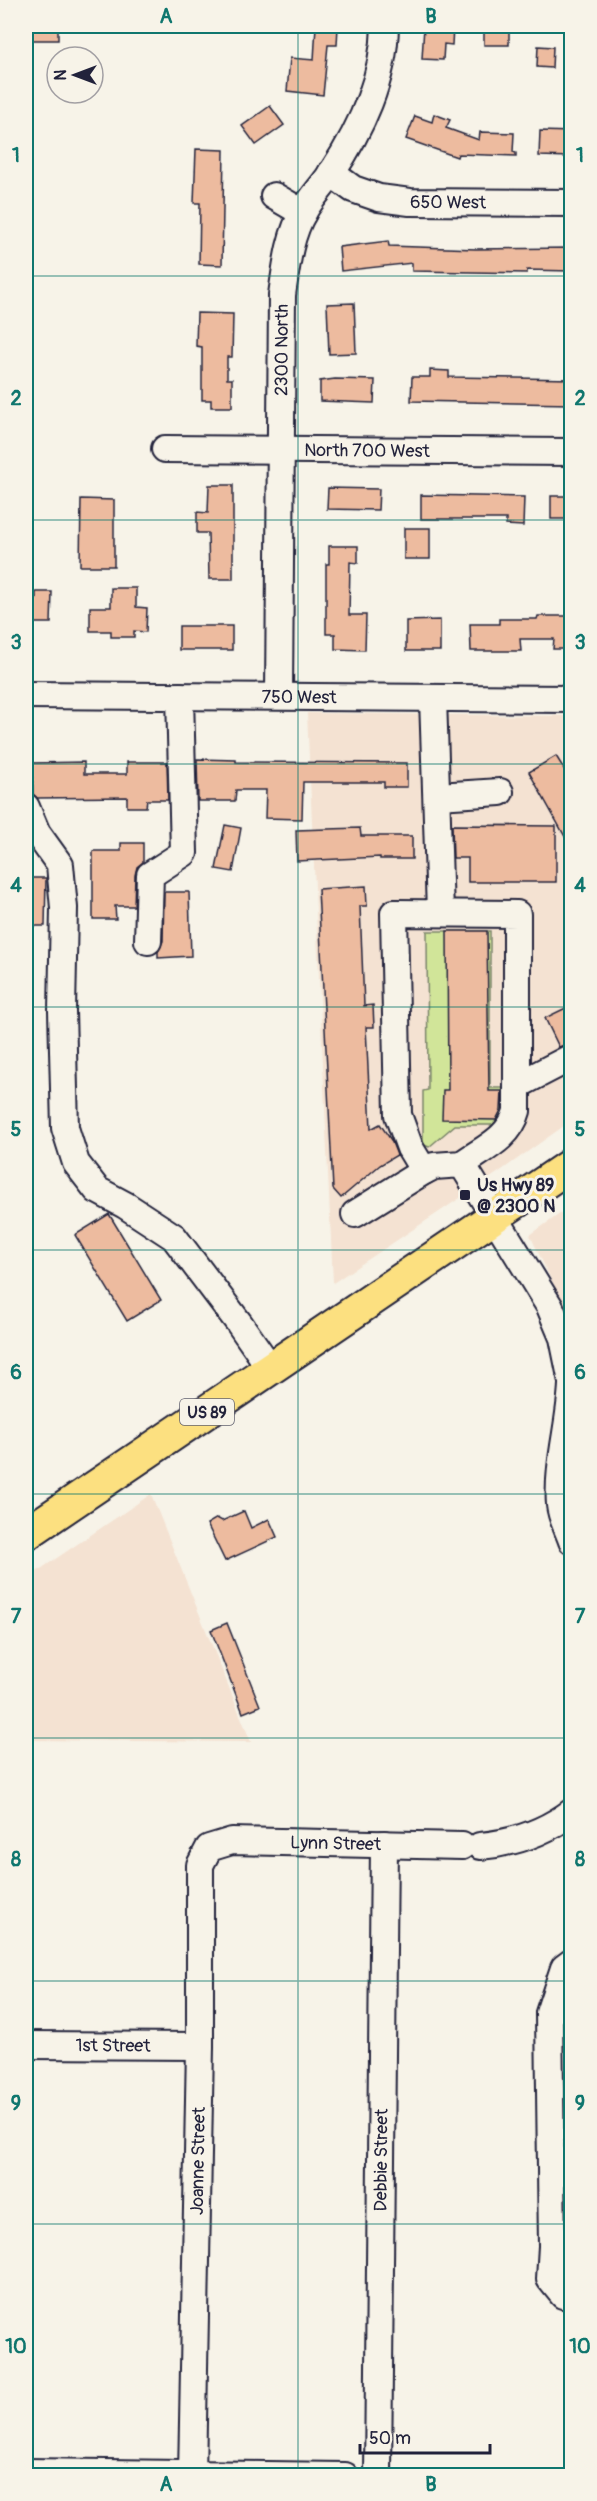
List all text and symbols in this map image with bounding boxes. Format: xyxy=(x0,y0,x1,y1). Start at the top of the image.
text: A xyxy=(160,4,173,29)
text: B xyxy=(425,4,437,29)
north arrow xyxy=(45,45,105,105)
text: N xyxy=(51,69,71,80)
text: 1 xyxy=(12,143,20,168)
text: 1 xyxy=(576,143,584,168)
street label: 650 West xyxy=(410,191,487,214)
street label: 2300 North xyxy=(270,304,294,396)
text: 2 xyxy=(10,386,22,411)
text: 2 xyxy=(574,386,586,411)
street label: North 700 West xyxy=(304,439,431,463)
text: 3 xyxy=(10,630,22,655)
text: 3 xyxy=(574,630,586,655)
street label: 750 West xyxy=(261,686,337,709)
text: 4 xyxy=(10,873,22,898)
text: 4 xyxy=(574,873,586,898)
text: 5 xyxy=(11,1117,22,1142)
text: 5 xyxy=(575,1117,586,1142)
place label: Us Hwy 89 @ 2300 N xyxy=(477,1174,555,1218)
marker: Us Hwy 89 @ 2300 N xyxy=(458,1188,472,1202)
text: 6 xyxy=(10,1360,22,1385)
text: 6 xyxy=(574,1360,586,1385)
road number: US 89 xyxy=(180,1399,234,1425)
text: 7 xyxy=(11,1604,22,1629)
text: 7 xyxy=(575,1604,586,1629)
street label: Lynn Street xyxy=(290,1831,382,1856)
text: 8 xyxy=(11,1847,21,1872)
text: 8 xyxy=(575,1847,585,1872)
street label: 1st Street xyxy=(75,2034,151,2058)
text: 9 xyxy=(11,2091,21,2116)
text: 9 xyxy=(575,2091,585,2116)
street label: Joanne Street xyxy=(186,2106,211,2215)
street label: Debbie Street xyxy=(370,2108,393,2211)
text: 10 xyxy=(5,2334,27,2359)
text: 10 xyxy=(569,2334,591,2359)
scale bar xyxy=(360,2417,490,2455)
text: 50 m xyxy=(369,2427,411,2450)
text: A xyxy=(160,2472,173,2497)
text: B xyxy=(425,2472,437,2497)

